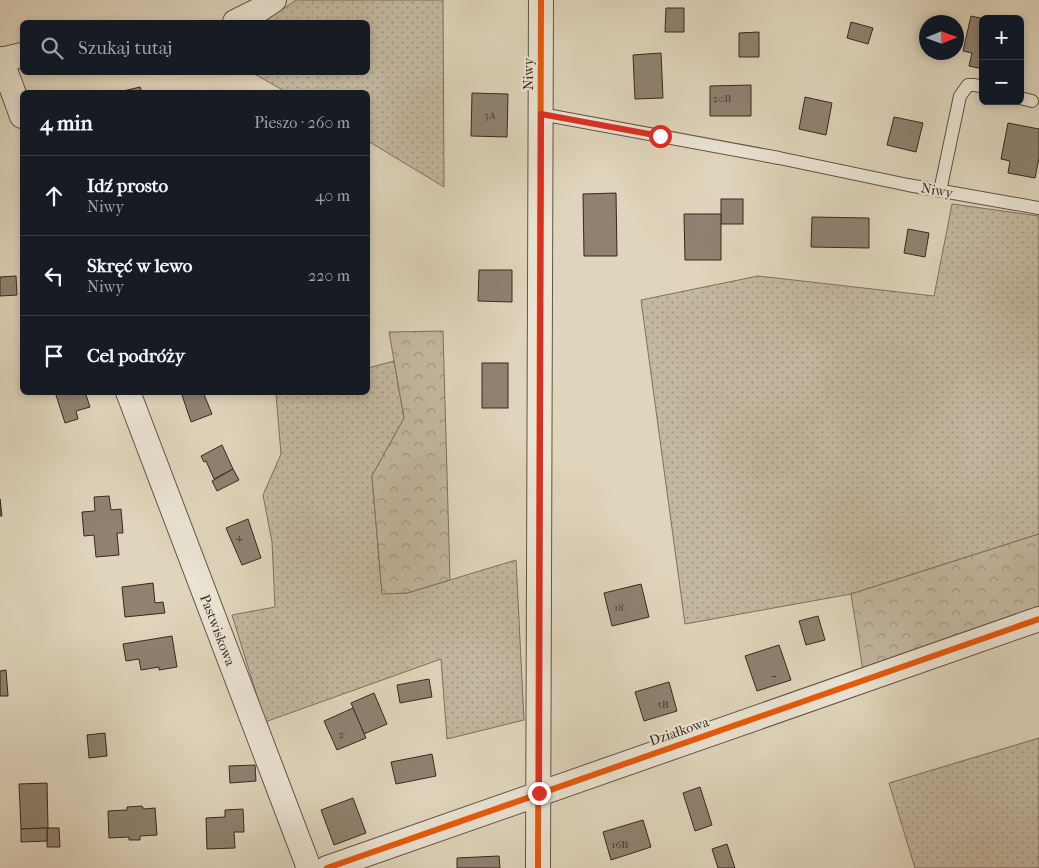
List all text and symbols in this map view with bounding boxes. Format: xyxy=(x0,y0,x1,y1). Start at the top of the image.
north arrow xyxy=(919,15,964,60)
map controls xyxy=(979,15,1024,105)
button: + xyxy=(979,15,1024,60)
search box xyxy=(20,20,370,75)
icon: search xyxy=(38,34,66,62)
text: Szukaj tutaj xyxy=(78,37,172,59)
street label: Niwy xyxy=(520,57,537,90)
button: − xyxy=(979,60,1024,105)
house number: 20B xyxy=(713,92,731,105)
house number: 3A xyxy=(484,109,497,122)
text: 4 min xyxy=(40,111,93,135)
text: Pieszo · 260 m xyxy=(254,113,350,132)
route start xyxy=(649,125,672,148)
text: Idź prosto xyxy=(87,175,168,197)
street label: Niwy xyxy=(920,179,955,202)
icon: ahead xyxy=(40,182,68,210)
text: 40 m xyxy=(315,186,350,205)
text: Niwy xyxy=(87,197,124,216)
text: Skręć w lewo xyxy=(87,255,193,277)
icon: left xyxy=(40,262,68,290)
text: 220 m xyxy=(308,266,350,285)
text: Niwy xyxy=(87,277,124,296)
icon: arrive xyxy=(40,342,68,370)
text: Cel podróży xyxy=(87,345,185,367)
house number: 4 xyxy=(236,530,243,543)
street label: Pastwiskowa xyxy=(196,592,239,669)
house number: 18 xyxy=(614,601,624,614)
house number: 7 xyxy=(771,671,777,684)
house number: 5B xyxy=(657,698,669,711)
street label: Działkowa xyxy=(647,713,712,750)
house number: 2 xyxy=(338,728,344,741)
route end xyxy=(528,782,551,805)
house number: 16B xyxy=(612,838,629,851)

